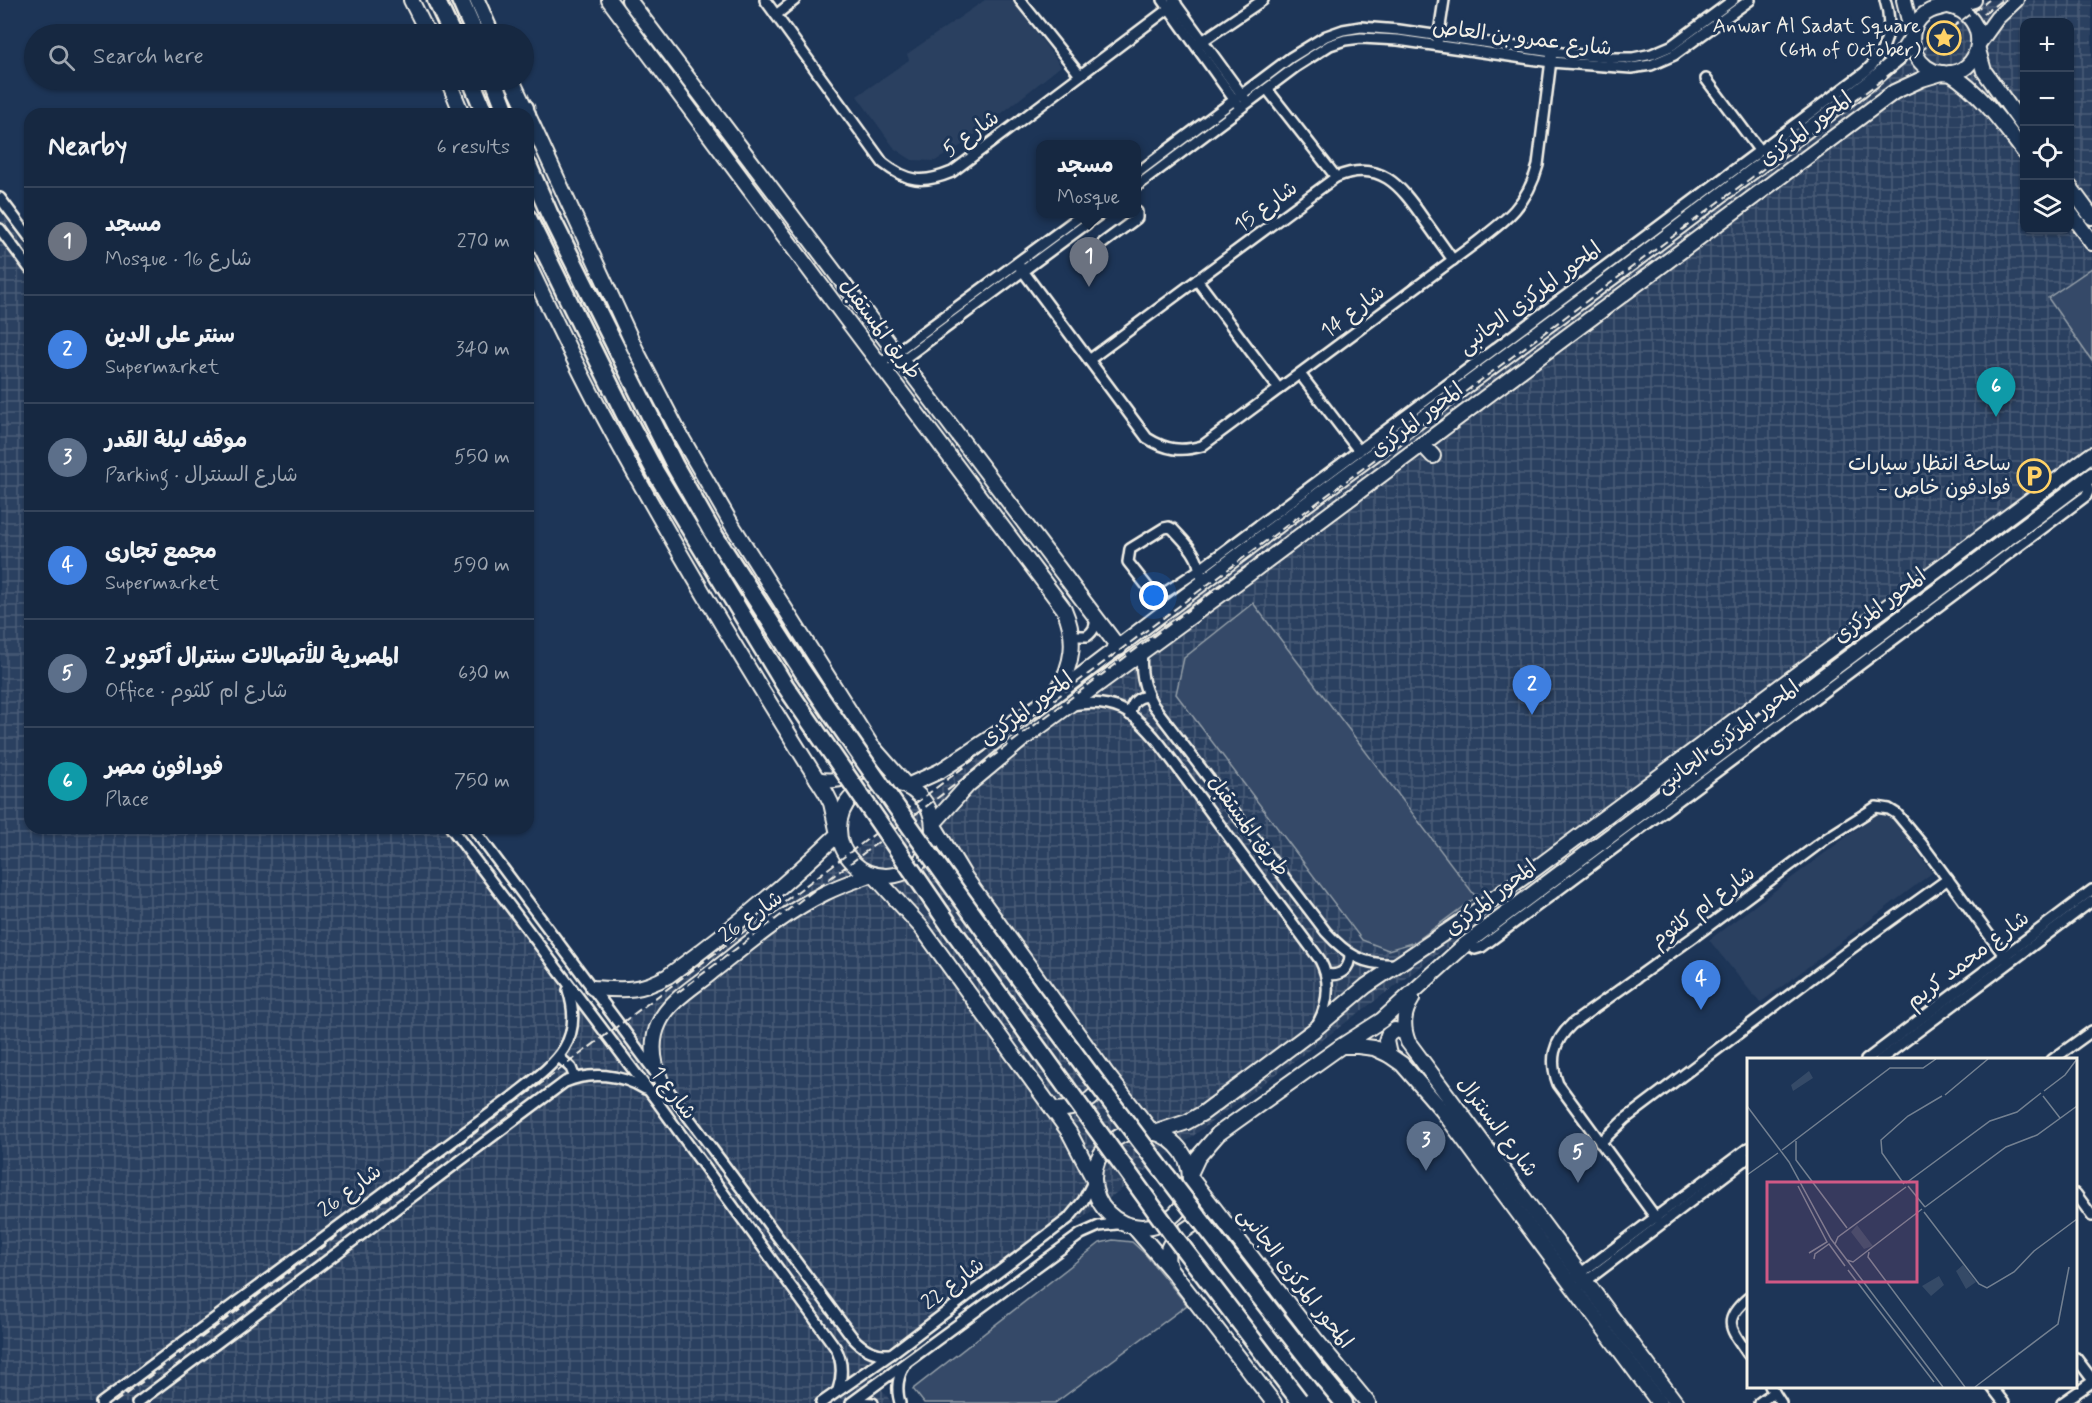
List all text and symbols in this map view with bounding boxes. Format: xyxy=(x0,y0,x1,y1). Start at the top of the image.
place label: Anwar Al Sadat Square (6th of October) xyxy=(1712,12,1922,64)
street label: شارع عمرو بن العاص xyxy=(1431,13,1613,63)
map controls xyxy=(2020,18,2074,234)
button: + xyxy=(2020,18,2074,72)
place icon: Anwar Al Sadat Square (6th of October) xyxy=(1926,20,1962,56)
search box xyxy=(24,24,534,90)
icon: search xyxy=(45,41,78,74)
text: Search here xyxy=(93,43,204,71)
button: − xyxy=(2020,72,2074,126)
street label: المحور المركزى xyxy=(1754,85,1858,173)
street label: شارع 5 xyxy=(937,104,1005,164)
button: locate xyxy=(2020,126,2074,180)
text: Nearby xyxy=(48,130,127,164)
text: 6 results xyxy=(437,134,510,161)
popup xyxy=(1036,140,1141,218)
text: مسجد xyxy=(1057,152,1114,180)
street label: شارع 15 xyxy=(1229,175,1303,239)
button: layers xyxy=(2020,180,2074,234)
text: Mosque xyxy=(1057,184,1120,211)
text: مسجد xyxy=(105,211,161,239)
text: 1 xyxy=(63,228,72,255)
text: 270 m xyxy=(457,228,510,255)
street label: المحور المركزى الجانبى xyxy=(1453,235,1607,361)
pin: 1 xyxy=(1070,238,1108,287)
text: Mosque · شارع 16 xyxy=(105,246,252,273)
street label: طريق المستقبل xyxy=(833,272,927,386)
street label: شارع 14 xyxy=(1315,279,1391,345)
text: سنتر على الدين xyxy=(105,322,235,350)
text: 2 xyxy=(63,336,72,363)
text: 340 m xyxy=(455,336,510,363)
text: Supermarket xyxy=(105,354,219,381)
pin: 6 xyxy=(1976,368,2016,417)
street label: المحور المركزى xyxy=(1365,376,1469,464)
text: موقف ليلة القدر xyxy=(105,427,247,455)
text: 3 xyxy=(63,444,72,471)
text: 550 m xyxy=(454,444,510,471)
place label: ساحة انتظار سيارات - فوادفون خاص xyxy=(1848,450,2011,502)
parking icon: ساحة انتظار سيارات - فوادفون خاص xyxy=(2016,458,2052,494)
text: Parking · شارع السنترال xyxy=(105,462,298,489)
text: مجمع تجارى xyxy=(105,538,217,566)
text: 4 xyxy=(62,552,73,579)
text: 590 m xyxy=(453,552,510,579)
street label: المحور المركزى xyxy=(1828,562,1932,650)
text: Supermarket xyxy=(105,570,219,597)
your location xyxy=(1139,581,1168,610)
text: المصرية للأتصالات سنترال أكتوبر 2 xyxy=(105,643,399,671)
text: 5 xyxy=(62,660,74,687)
text: 630 m xyxy=(458,660,510,687)
street label: المحور المركزى xyxy=(975,665,1079,753)
pin: 2 xyxy=(1512,666,1552,715)
street label: المحور المركزى الجانبى xyxy=(1651,674,1805,800)
text: Office · شارع ام كلثوم xyxy=(105,678,287,705)
text: فودافون مصر xyxy=(105,754,223,782)
text: 6 xyxy=(62,768,73,795)
text: 750 m xyxy=(454,768,510,795)
street label: طريق المستقبل xyxy=(1201,769,1295,883)
text: Place xyxy=(105,786,149,813)
street label: المحور المركزى xyxy=(1439,853,1543,943)
street label: شارع ام كلثوم xyxy=(1645,860,1762,955)
street label: شارع 26 xyxy=(713,884,789,950)
street label: شارع محمد كريم xyxy=(1901,904,2036,1016)
pin: 4 xyxy=(1682,960,1720,1010)
inset map xyxy=(1747,1058,2077,1388)
street label: شارع 1 xyxy=(644,1060,702,1126)
street label: شارع السنترال xyxy=(1450,1071,1544,1183)
pin: 3 xyxy=(1406,1122,1446,1171)
pin: 5 xyxy=(1558,1134,1598,1183)
street label: شارع 26 xyxy=(312,1158,388,1224)
street label: المحور المركزى الجانبى xyxy=(1231,1201,1359,1355)
street label: شارع 22 xyxy=(916,1251,990,1317)

